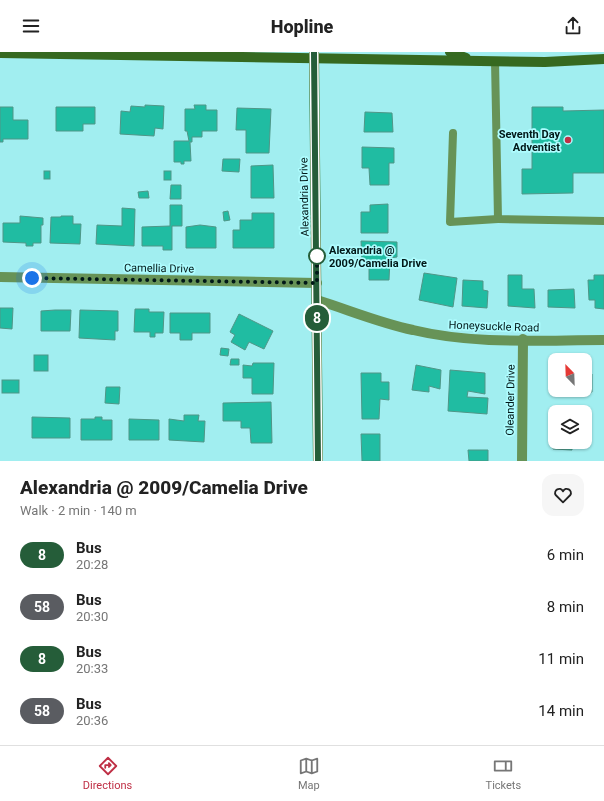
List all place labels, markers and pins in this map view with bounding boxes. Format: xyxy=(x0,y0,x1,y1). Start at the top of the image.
place label: Seventh Day Adventist xyxy=(499,128,560,154)
marker: Seventh Day Adventist xyxy=(563,135,573,145)
place label: Alexandria @ 2009/Camelia Drive xyxy=(329,244,427,270)
marker: Alexandria @ 2009/Camelia Drive xyxy=(308,247,326,265)

